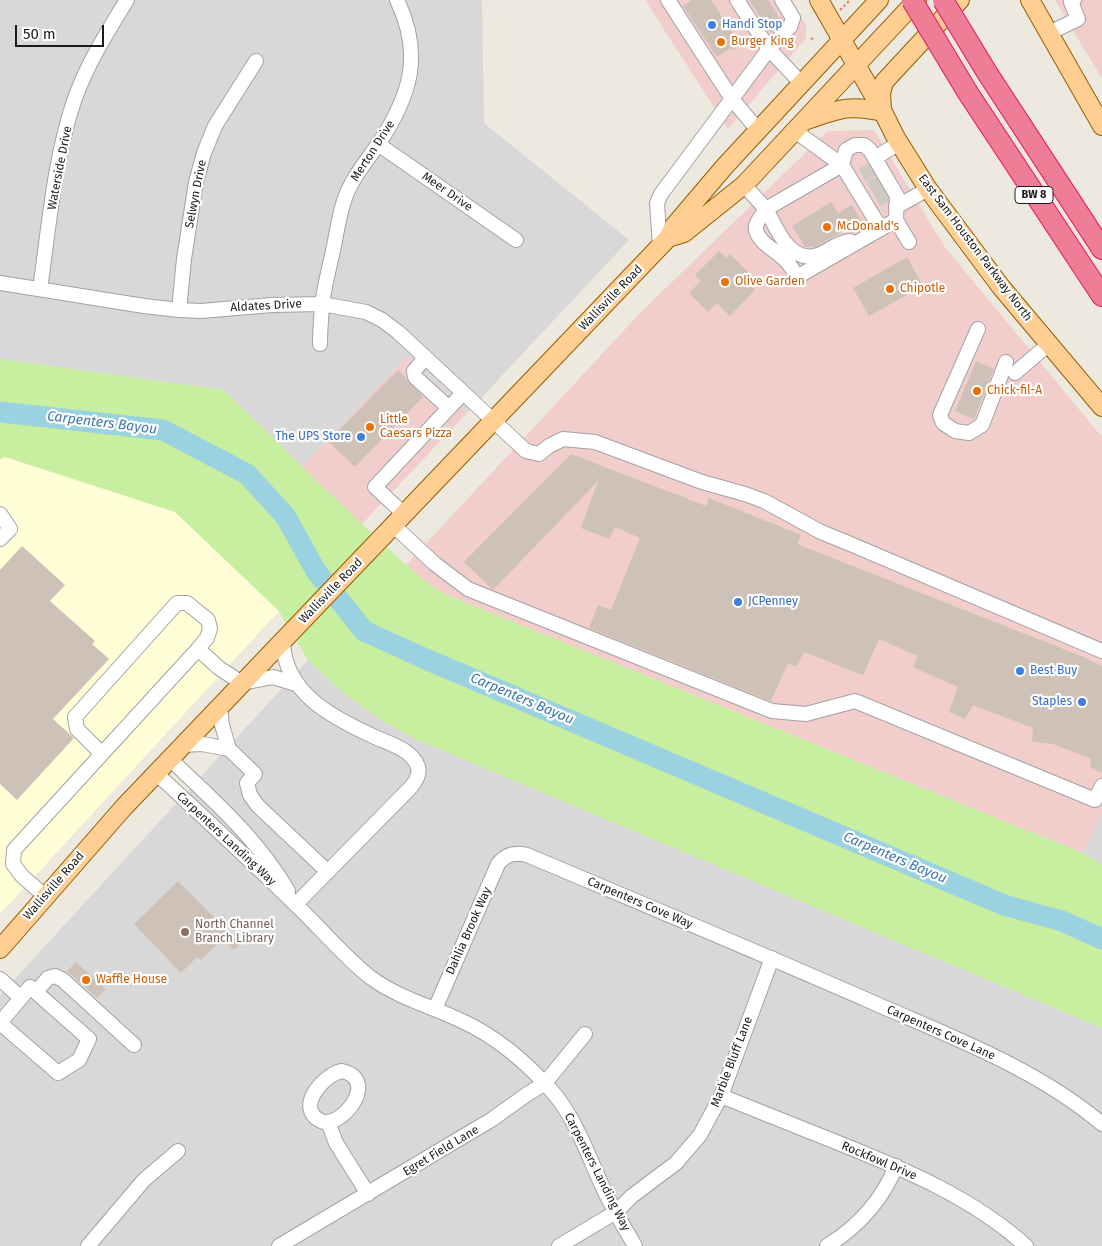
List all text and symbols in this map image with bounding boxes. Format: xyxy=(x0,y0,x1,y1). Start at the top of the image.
scale bar xyxy=(18,15,106,47)
place label: Handi Stop xyxy=(722,18,782,32)
marker: Handi Stop xyxy=(706,19,718,31)
text: 50 m xyxy=(23,25,56,43)
place label: Burger King xyxy=(731,35,794,49)
marker: Burger King xyxy=(715,36,727,48)
street label: Merton Drive xyxy=(348,118,398,184)
street label: Waterside Drive xyxy=(45,125,75,211)
street label: Selwyn Drive xyxy=(182,159,210,229)
street label: Meer Drive xyxy=(419,169,475,215)
street label: East Sam Houston Parkway North xyxy=(915,172,1035,324)
road number: BW 8 xyxy=(1015,186,1053,204)
place label: McDonald's xyxy=(837,220,899,234)
marker: McDonald's xyxy=(821,221,833,233)
street label: Wallisville Road xyxy=(576,262,646,334)
place label: Olive Garden xyxy=(735,275,805,289)
marker: Olive Garden xyxy=(719,276,731,288)
place label: Chipotle xyxy=(900,282,945,296)
marker: Chipotle xyxy=(884,283,896,295)
street label: Aldates Drive xyxy=(230,297,302,315)
place label: Chick-fil-A xyxy=(987,384,1042,398)
marker: Chick-fil-A xyxy=(971,385,983,397)
water label: Carpenters Bayou xyxy=(46,408,158,438)
place label: Little Caesars Pizza xyxy=(380,413,452,441)
marker: Little Caesars Pizza xyxy=(364,421,376,433)
place label: The UPS Store xyxy=(275,430,351,444)
marker: The UPS Store xyxy=(355,431,367,443)
street label: Wallisville Road xyxy=(296,555,366,627)
place label: JCPenney xyxy=(748,595,798,609)
marker: JCPenney xyxy=(732,596,744,608)
place label: Best Buy xyxy=(1030,664,1077,678)
marker: Best Buy xyxy=(1014,665,1026,677)
water label: Carpenters Bayou xyxy=(468,670,576,728)
place label: Staples xyxy=(1032,695,1072,709)
marker: Staples xyxy=(1076,696,1088,708)
street label: Carpenters Landing Way xyxy=(173,789,279,889)
water label: Carpenters Bayou xyxy=(841,829,949,887)
street label: Wallisville Road xyxy=(21,849,87,923)
street label: Carpenters Cove Way xyxy=(585,874,695,932)
street label: Dahlia Brook Way xyxy=(443,885,495,977)
place label: North Channel Branch Library xyxy=(195,918,274,946)
marker: North Channel Branch Library xyxy=(179,926,191,938)
place label: Waffle House xyxy=(96,973,167,987)
marker: Waffle House xyxy=(80,974,92,986)
street label: Carpenters Cove Lane xyxy=(884,1003,998,1063)
street label: Marble Bluff Lane xyxy=(708,1015,756,1109)
street label: Carpenters Landing Way xyxy=(561,1111,633,1233)
street label: Egret Field Lane xyxy=(400,1123,482,1179)
street label: Rockfowl Drive xyxy=(839,1139,919,1183)

